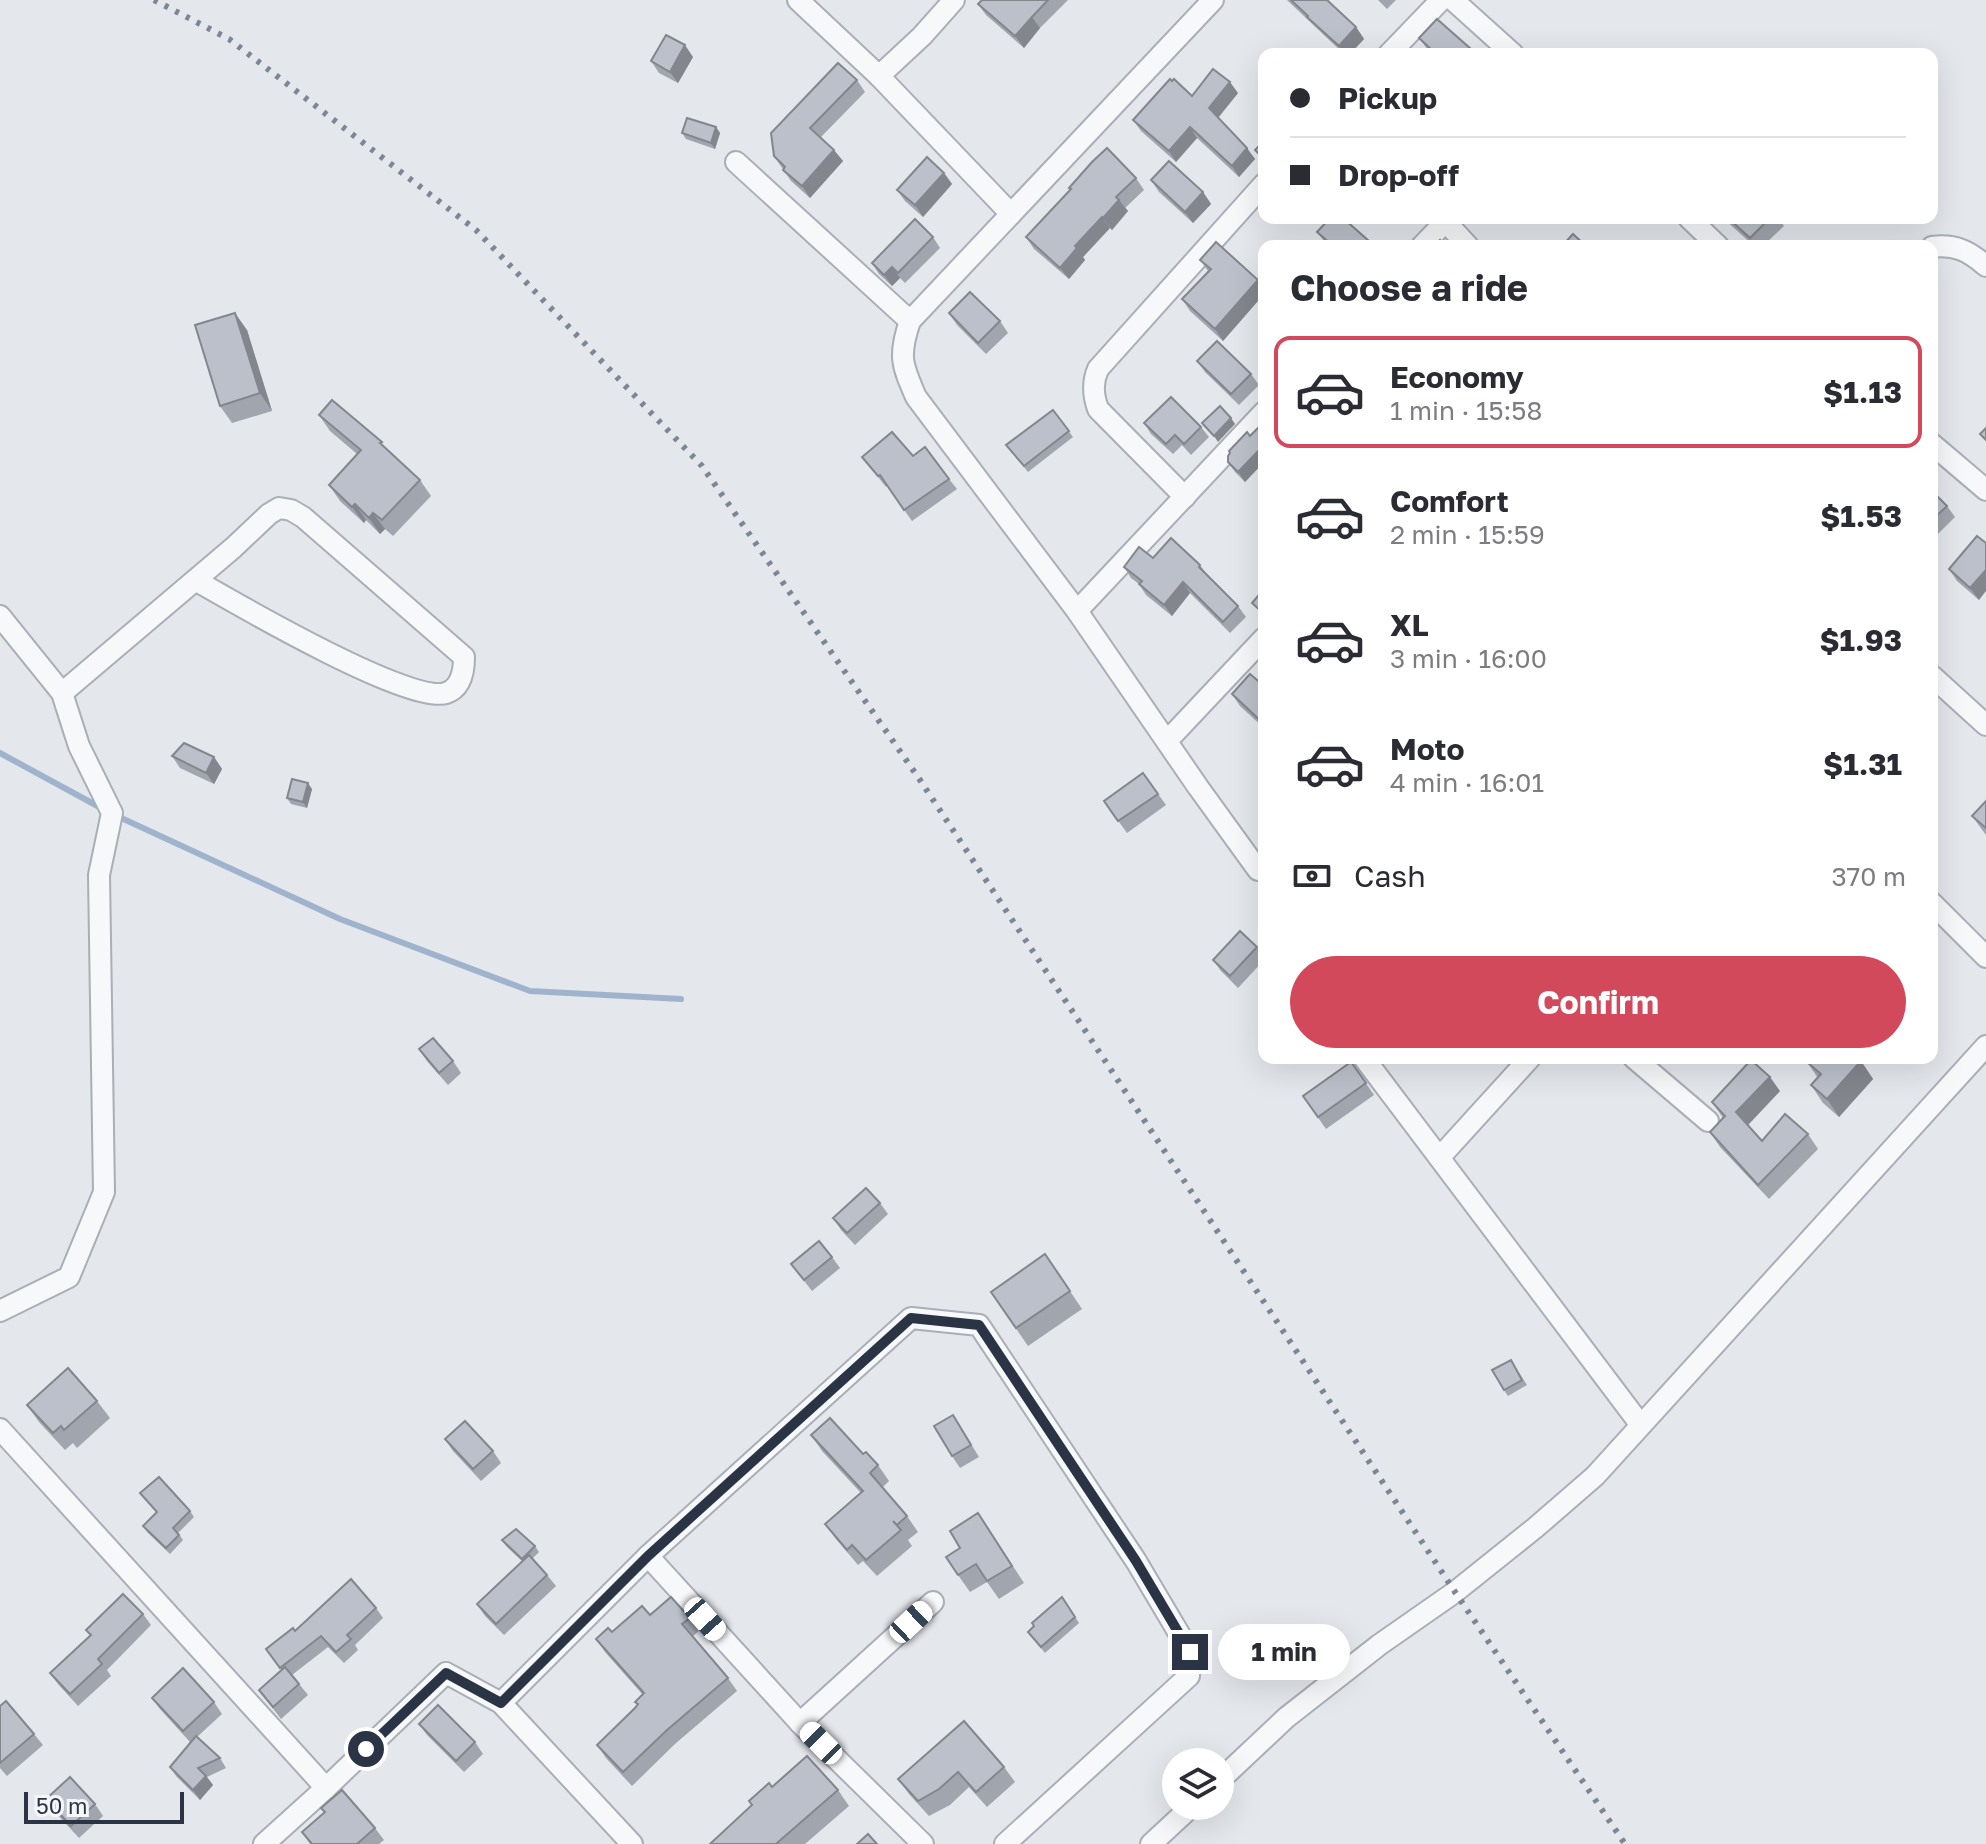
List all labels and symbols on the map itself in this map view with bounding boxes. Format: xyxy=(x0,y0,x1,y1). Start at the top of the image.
car xyxy=(680,1593,730,1645)
car xyxy=(885,1597,937,1647)
callout: 1 min xyxy=(1218,1624,1350,1680)
route end xyxy=(1172,1634,1208,1670)
car xyxy=(796,1718,846,1768)
route start xyxy=(348,1731,384,1767)
scale bar xyxy=(24,1788,184,1824)

